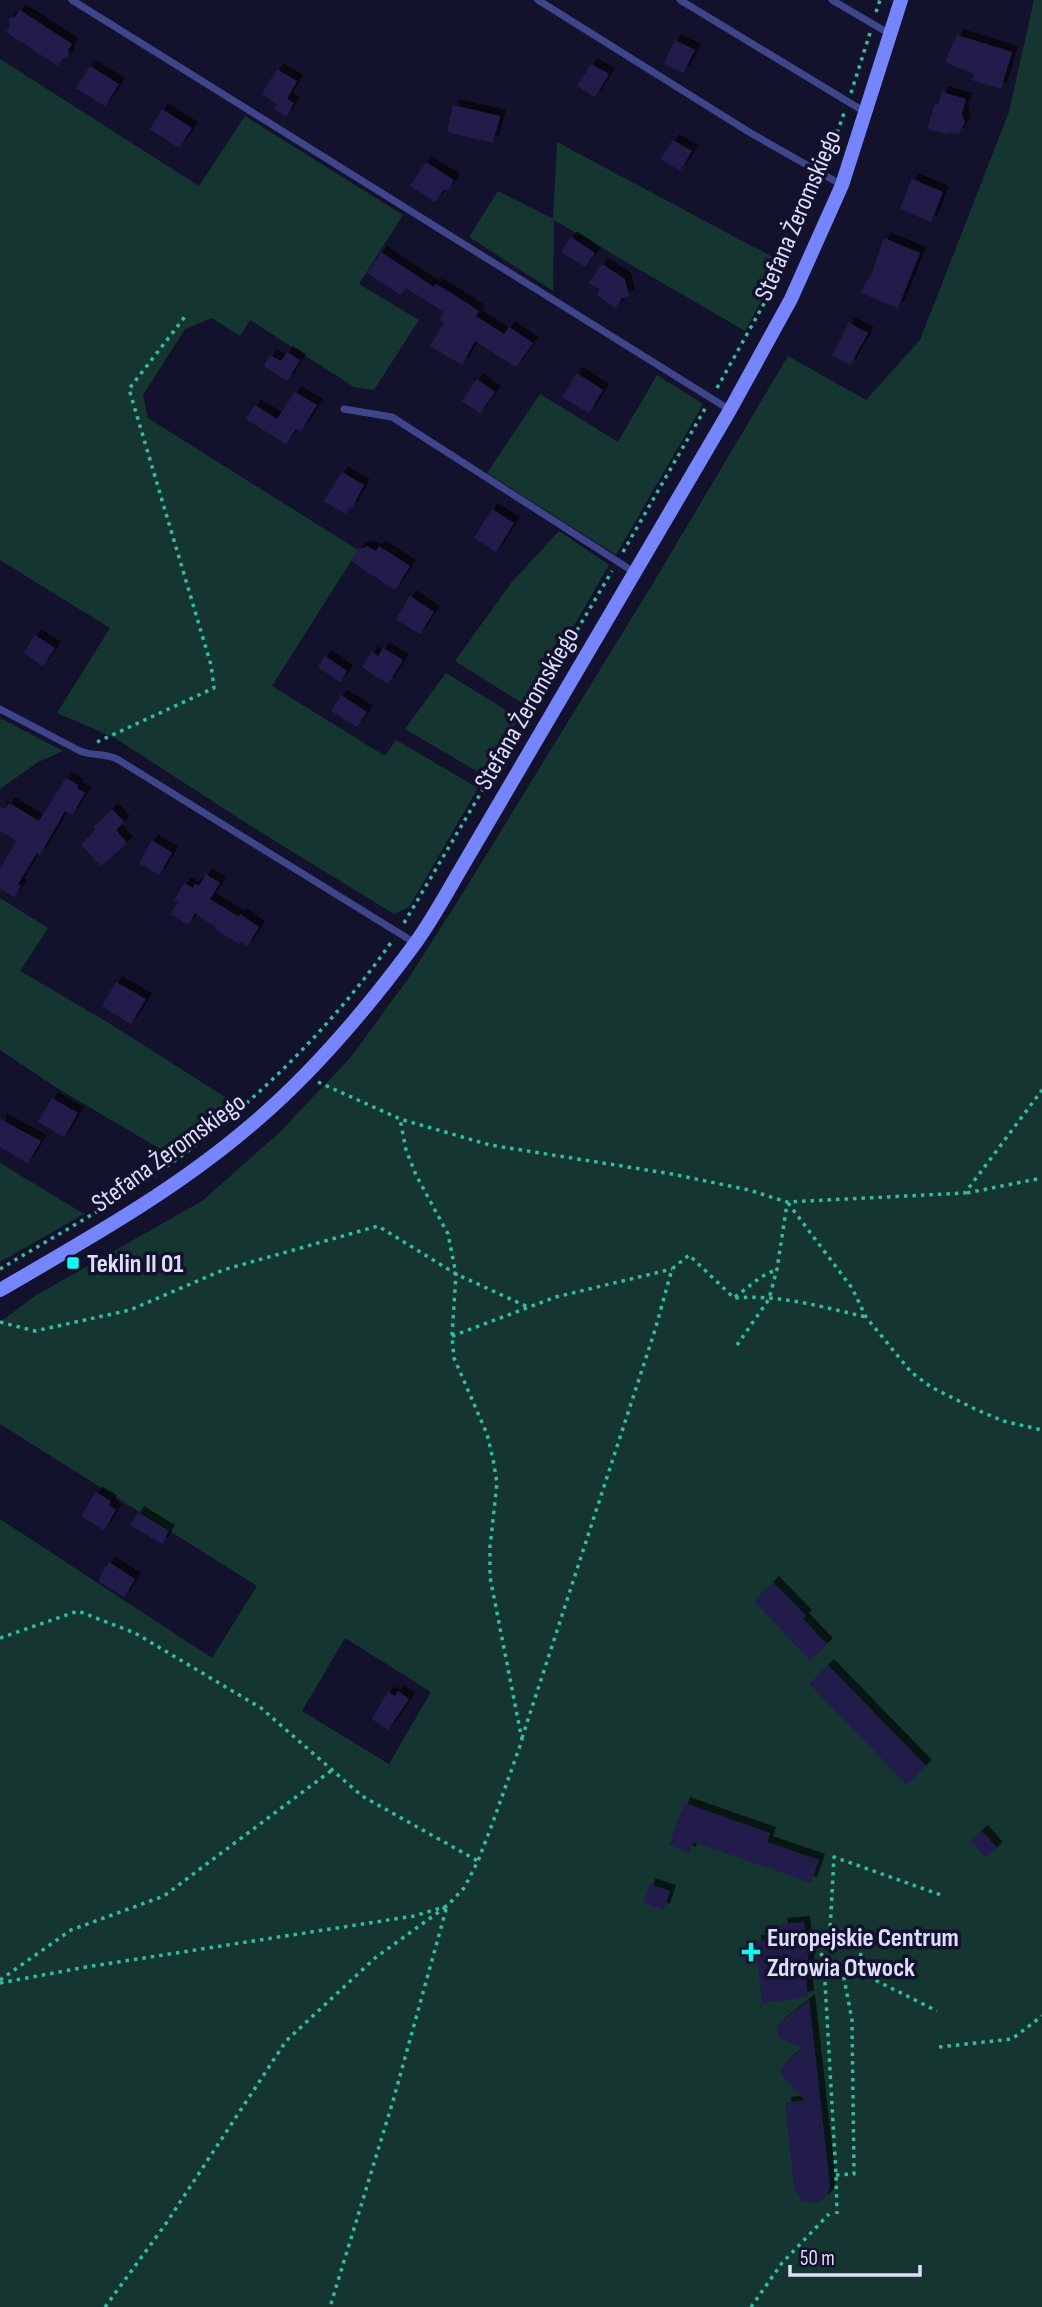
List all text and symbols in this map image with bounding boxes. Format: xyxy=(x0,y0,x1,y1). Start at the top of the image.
street label: Stefana Żeromskiego xyxy=(748,125,848,306)
street label: Stefana Żeromskiego xyxy=(468,622,586,796)
street label: Stefana Żeromskiego xyxy=(86,1087,252,1219)
place label: Teklin II 01 xyxy=(87,1249,184,1280)
marker: Teklin II 01 xyxy=(65,1255,81,1271)
place label: Europejskie Centrum Zdrowia Otwock xyxy=(767,1923,959,1984)
marker: Europejskie Centrum Zdrowia Otwock xyxy=(741,1942,761,1962)
scale bar xyxy=(790,2234,920,2278)
text: 50 m xyxy=(800,2246,835,2271)

